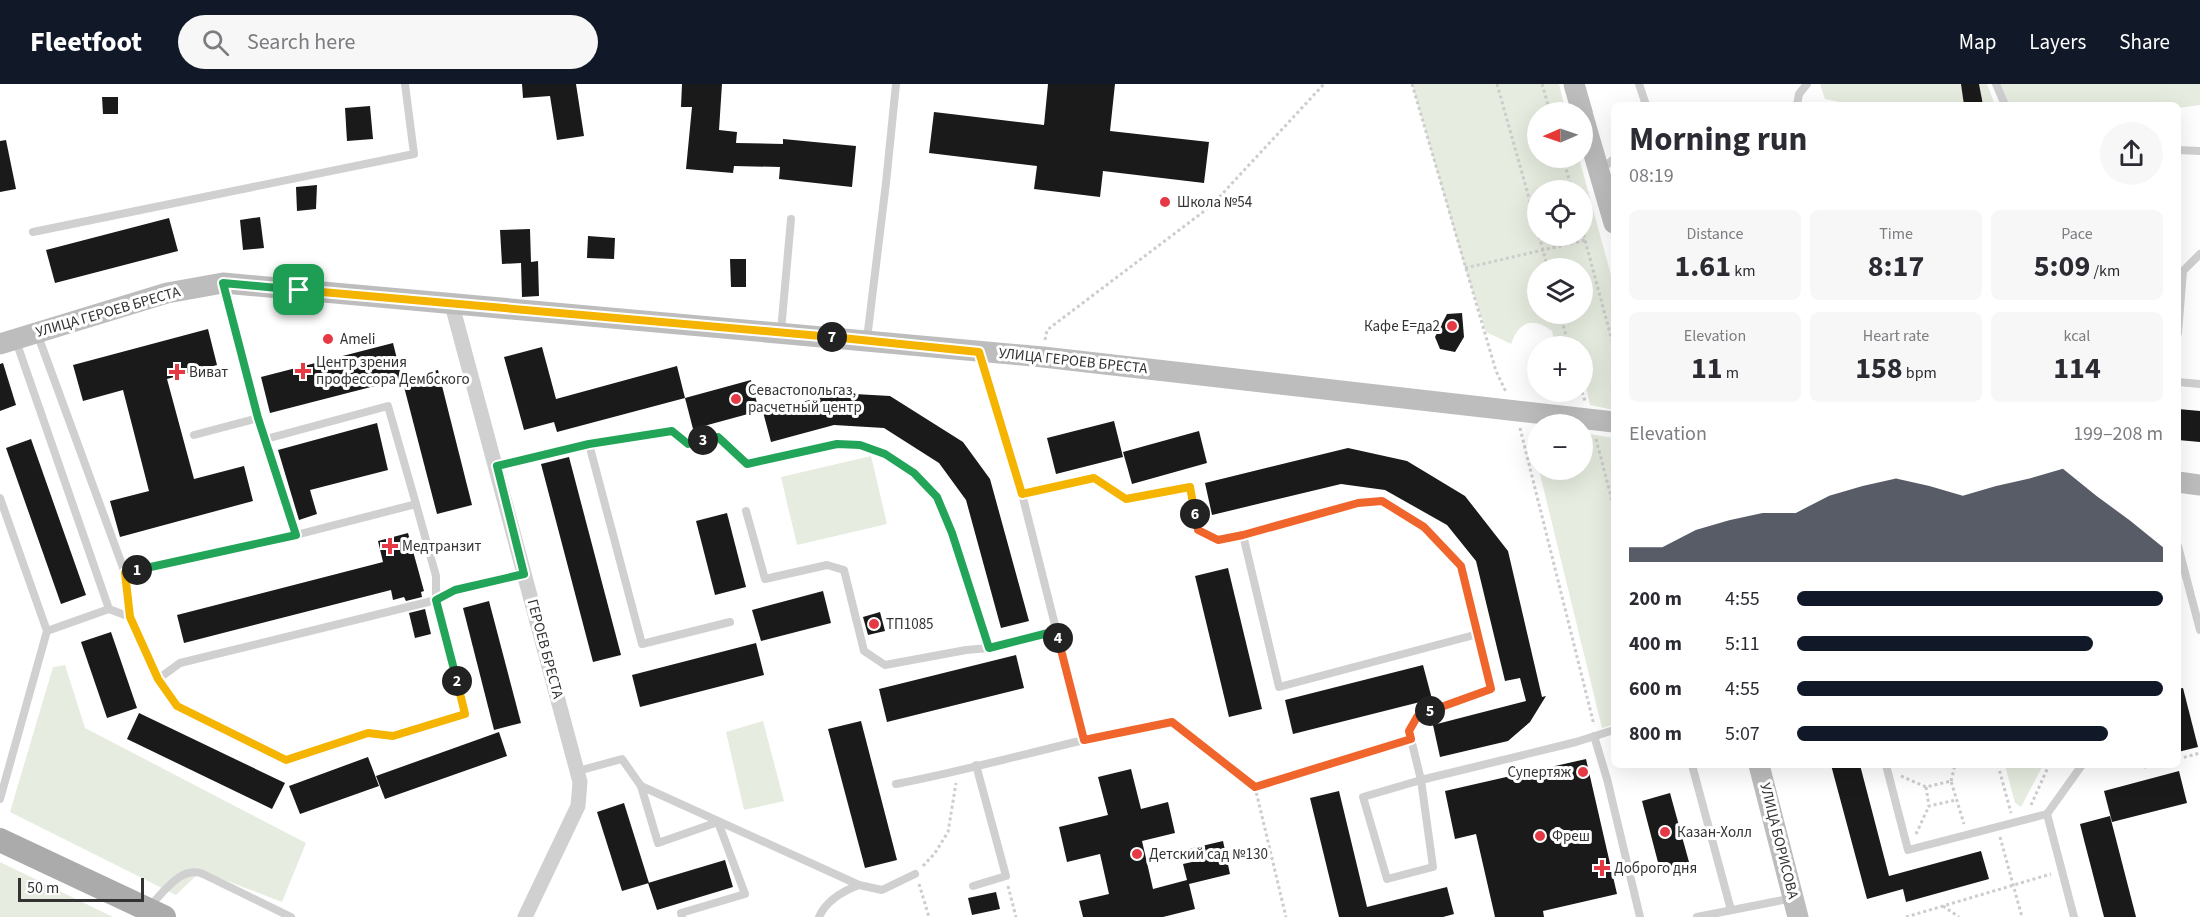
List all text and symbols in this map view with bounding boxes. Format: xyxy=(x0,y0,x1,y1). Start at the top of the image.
search box xyxy=(178,15,598,69)
text: Fleetfoot xyxy=(30,22,142,62)
icon: search xyxy=(199,26,232,59)
text: Search here xyxy=(247,26,355,58)
text: Map xyxy=(1959,27,1996,57)
text: Layers xyxy=(2029,27,2086,57)
text: Share xyxy=(2119,27,2170,57)
north arrow xyxy=(1527,102,1593,168)
map controls xyxy=(1527,102,1593,480)
text: Morning run xyxy=(1629,116,1807,163)
button: share xyxy=(2100,122,2163,185)
text: 08:19 xyxy=(1629,162,1674,190)
button: locate xyxy=(1527,180,1593,246)
place label: Школа №54 xyxy=(1177,192,1253,213)
marker: Школа №54 xyxy=(1158,195,1172,209)
text: Distance xyxy=(1687,223,1743,245)
text: Time xyxy=(1879,223,1913,245)
text: Pace xyxy=(2061,223,2093,245)
text: 1.61 xyxy=(1675,245,1731,288)
text: 8:17 xyxy=(1868,245,1924,288)
text: 5:09 xyxy=(2034,245,2090,288)
button: layers xyxy=(1527,258,1593,324)
text: km xyxy=(1731,260,1755,282)
text: /km xyxy=(2090,260,2120,282)
pin xyxy=(273,264,324,315)
icon: arrive xyxy=(282,273,315,306)
street label: УЛИЦА ГЕРОЕВ БРЕСТА xyxy=(33,281,184,343)
place label: Кафе Е=да2 xyxy=(1364,316,1440,337)
marker: Кафе Е=да2 xyxy=(1445,319,1459,333)
pin: 7 xyxy=(817,322,847,352)
text: Elevation xyxy=(1684,325,1746,347)
text: Heart rate xyxy=(1863,325,1929,347)
text: kcal xyxy=(2064,325,2090,347)
text: 7 xyxy=(828,326,836,348)
place label: Ameli xyxy=(340,329,376,350)
marker: Ameli xyxy=(321,332,335,346)
button: + xyxy=(1527,336,1593,402)
street label: УЛИЦА ГЕРОЕВ БРЕСТА xyxy=(998,343,1149,379)
text: 11 xyxy=(1691,347,1723,390)
text: 158 xyxy=(1855,347,1903,390)
text: 114 xyxy=(2053,347,2101,390)
place label: Центр зрения профессора Дембского xyxy=(316,352,470,390)
place label: Виват xyxy=(189,362,228,383)
marker: Центр зрения профессора Дембского xyxy=(294,362,312,380)
text: m xyxy=(1723,362,1739,384)
text: bpm xyxy=(1903,362,1937,384)
marker: Виват xyxy=(170,365,184,379)
place label: Севастопольгаз, расчетный центр xyxy=(748,380,862,418)
marker: Севастопольгаз, расчетный центр xyxy=(729,392,743,406)
button: − xyxy=(1527,414,1593,480)
text: Elevation xyxy=(1629,420,1707,448)
text: 199–208 m xyxy=(2073,420,2163,448)
pin: 3 xyxy=(688,425,718,455)
text: 3 xyxy=(699,429,707,451)
pin: 6 xyxy=(1180,499,1210,529)
text: 6 xyxy=(1191,503,1199,525)
place label: Медтранзит xyxy=(402,536,481,557)
marker: Медтранзит xyxy=(383,539,397,553)
pin: 1 xyxy=(122,555,152,585)
text: 1 xyxy=(133,559,141,581)
text: 200 m xyxy=(1629,585,1682,613)
text: 4:55 xyxy=(1725,585,1760,613)
street label: ГЕРОЕВ БРЕСТА xyxy=(522,597,569,702)
place label: ТП1085 xyxy=(886,614,934,635)
marker: ТП1085 xyxy=(867,617,881,631)
pin: 4 xyxy=(1043,623,1073,653)
text: 4 xyxy=(1054,627,1062,649)
text: 400 m xyxy=(1629,630,1682,658)
text: 5:11 xyxy=(1725,630,1760,658)
pin: 2 xyxy=(442,666,472,696)
text: 2 xyxy=(453,670,461,692)
text: 600 m xyxy=(1629,675,1682,703)
text: 4:55 xyxy=(1725,675,1760,703)
pin: 5 xyxy=(1415,696,1445,726)
text: 5 xyxy=(1426,700,1434,722)
text: 800 m xyxy=(1629,720,1682,748)
text: 5:07 xyxy=(1725,720,1760,748)
place label: Супертяж xyxy=(1507,762,1572,783)
marker: Супертяж xyxy=(1576,765,1590,779)
street label: УЛИЦА БОРИСОВА xyxy=(1754,781,1804,902)
place label: Казан-Холл xyxy=(1677,822,1752,843)
marker: Казан-Холл xyxy=(1658,825,1672,839)
place label: Фреш xyxy=(1552,826,1590,847)
marker: Фреш xyxy=(1533,829,1547,843)
place label: Детский сад №130 xyxy=(1149,844,1268,865)
marker: Детский сад №130 xyxy=(1130,847,1144,861)
place label: Доброго дня xyxy=(1614,858,1697,879)
marker: Доброго дня xyxy=(1595,861,1609,875)
scale bar xyxy=(18,875,144,902)
text: 50 m xyxy=(27,877,59,899)

